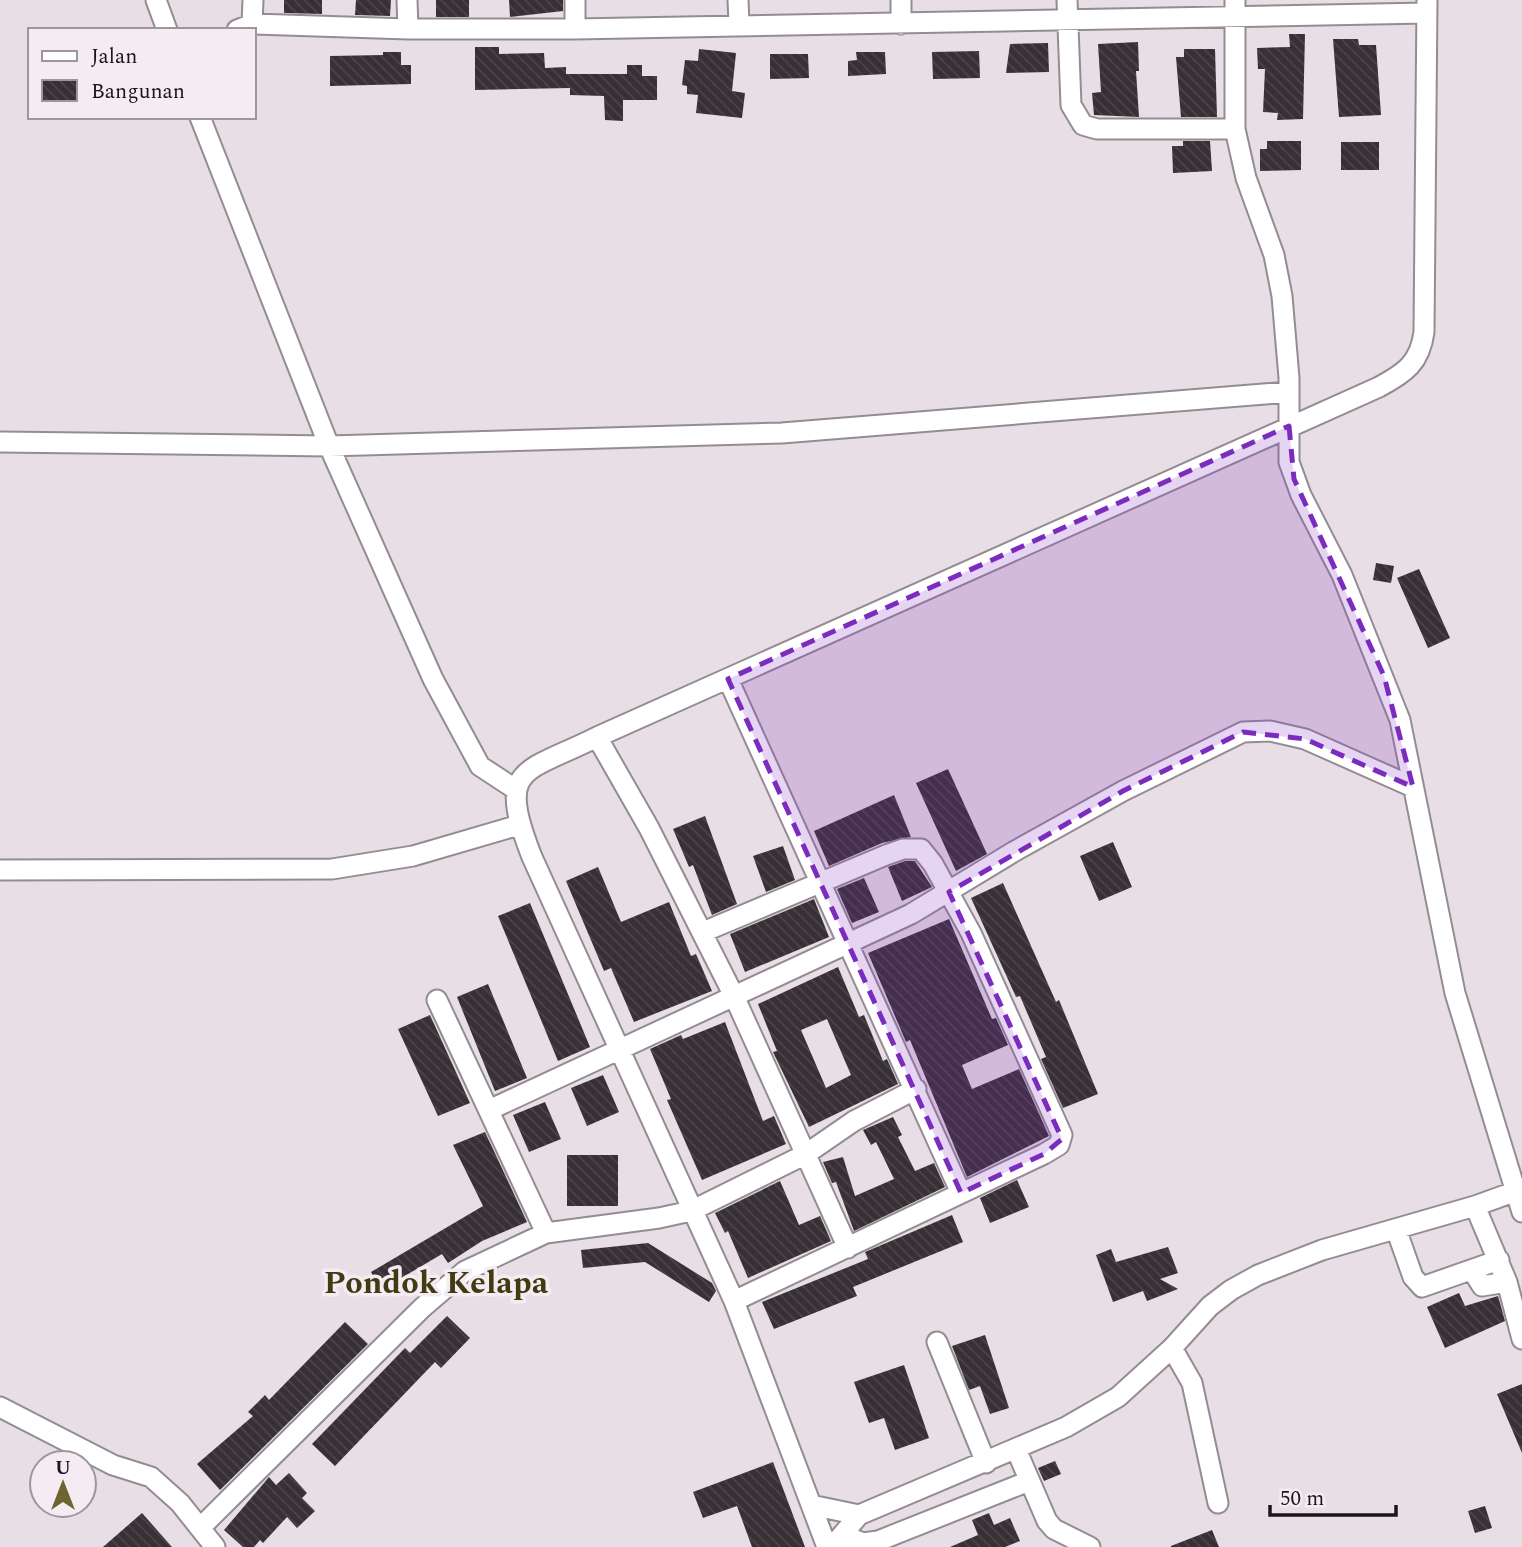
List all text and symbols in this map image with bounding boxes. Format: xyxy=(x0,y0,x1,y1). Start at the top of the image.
legend xyxy=(28,28,256,119)
text: Jalan xyxy=(91,41,137,73)
text: Bangunan xyxy=(91,76,185,108)
district label: Pondok Kelapa xyxy=(324,1259,549,1308)
north arrow xyxy=(28,1449,98,1519)
text: U xyxy=(55,1454,71,1483)
scale bar xyxy=(1270,1474,1396,1518)
text: 50 m xyxy=(1280,1483,1324,1515)

